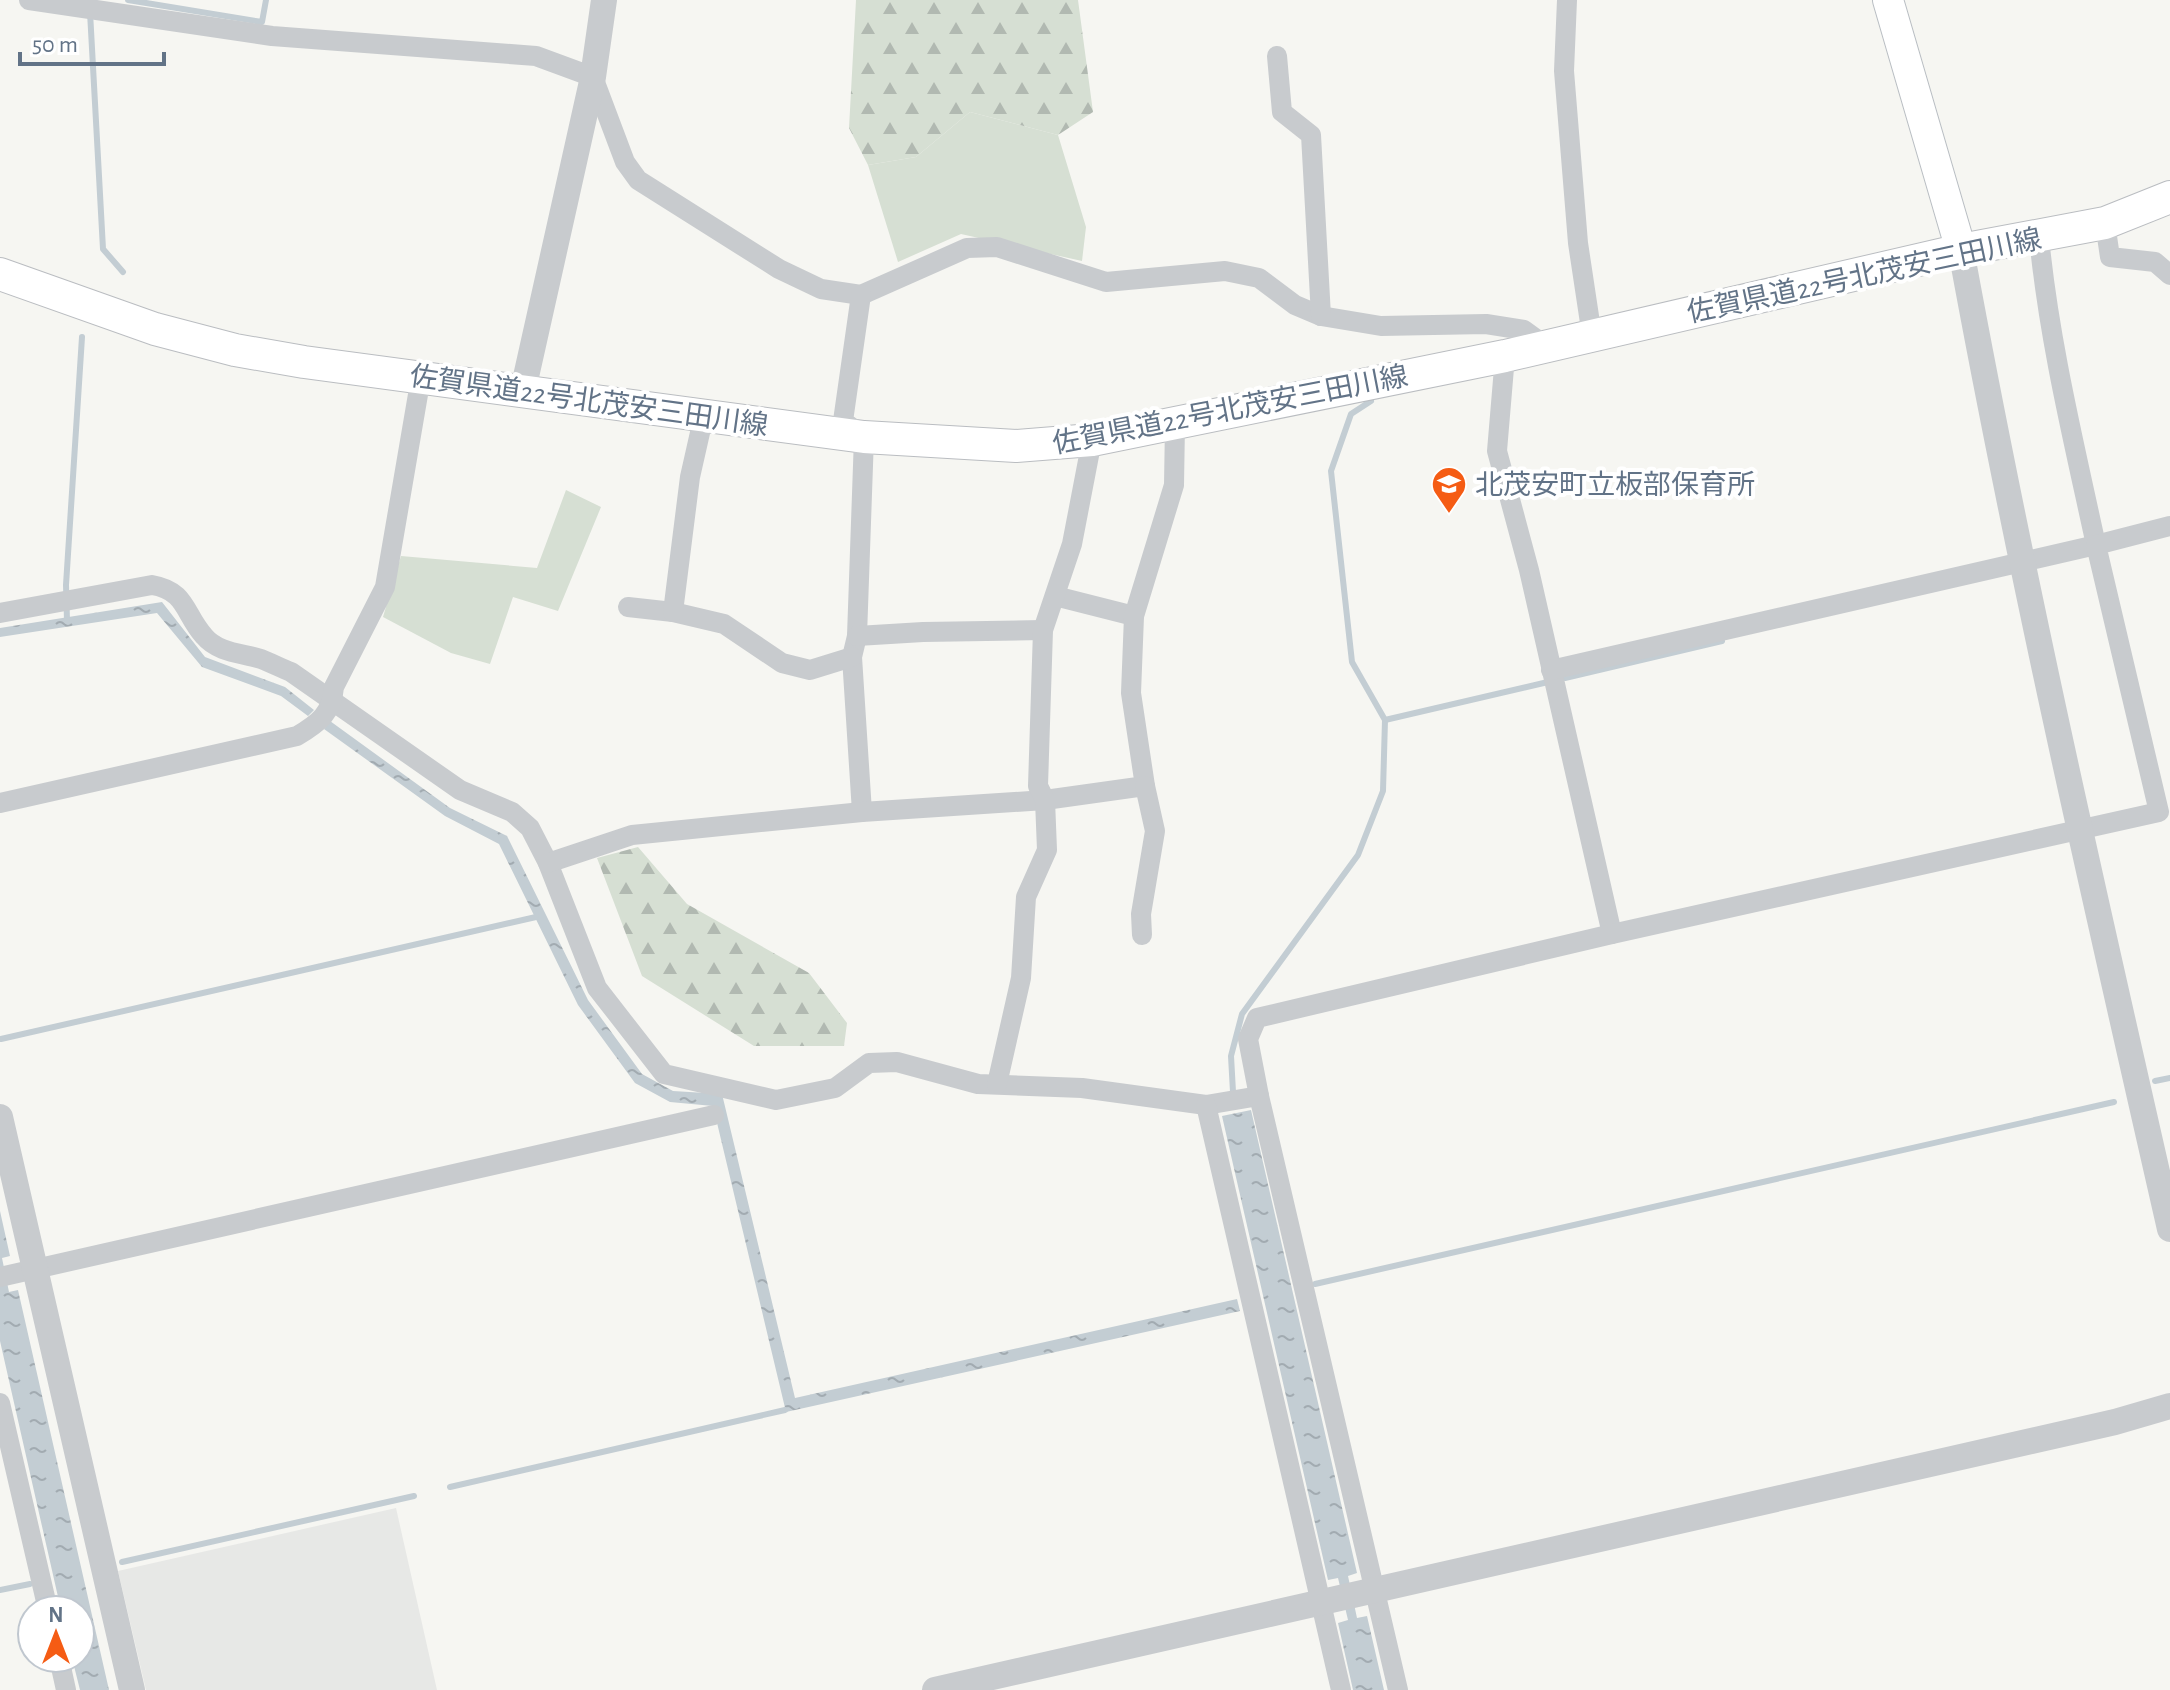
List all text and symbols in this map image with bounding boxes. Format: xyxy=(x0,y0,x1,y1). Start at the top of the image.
scale bar xyxy=(20,16,164,66)
text: 50 m xyxy=(32,33,78,57)
street label: 佐賀県道22号北茂安三田川線 xyxy=(1684,224,2044,328)
street label: 佐賀県道22号北茂安三田川線 xyxy=(408,361,770,441)
street label: 佐賀県道22号北茂安三田川線 xyxy=(1050,361,1410,459)
school or university icon: 北茂安町立板部保育所 xyxy=(1430,465,1468,515)
place label: 北茂安町立板部保育所 xyxy=(1475,470,1755,500)
north arrow xyxy=(16,1594,96,1674)
text: N xyxy=(48,1604,64,1626)

